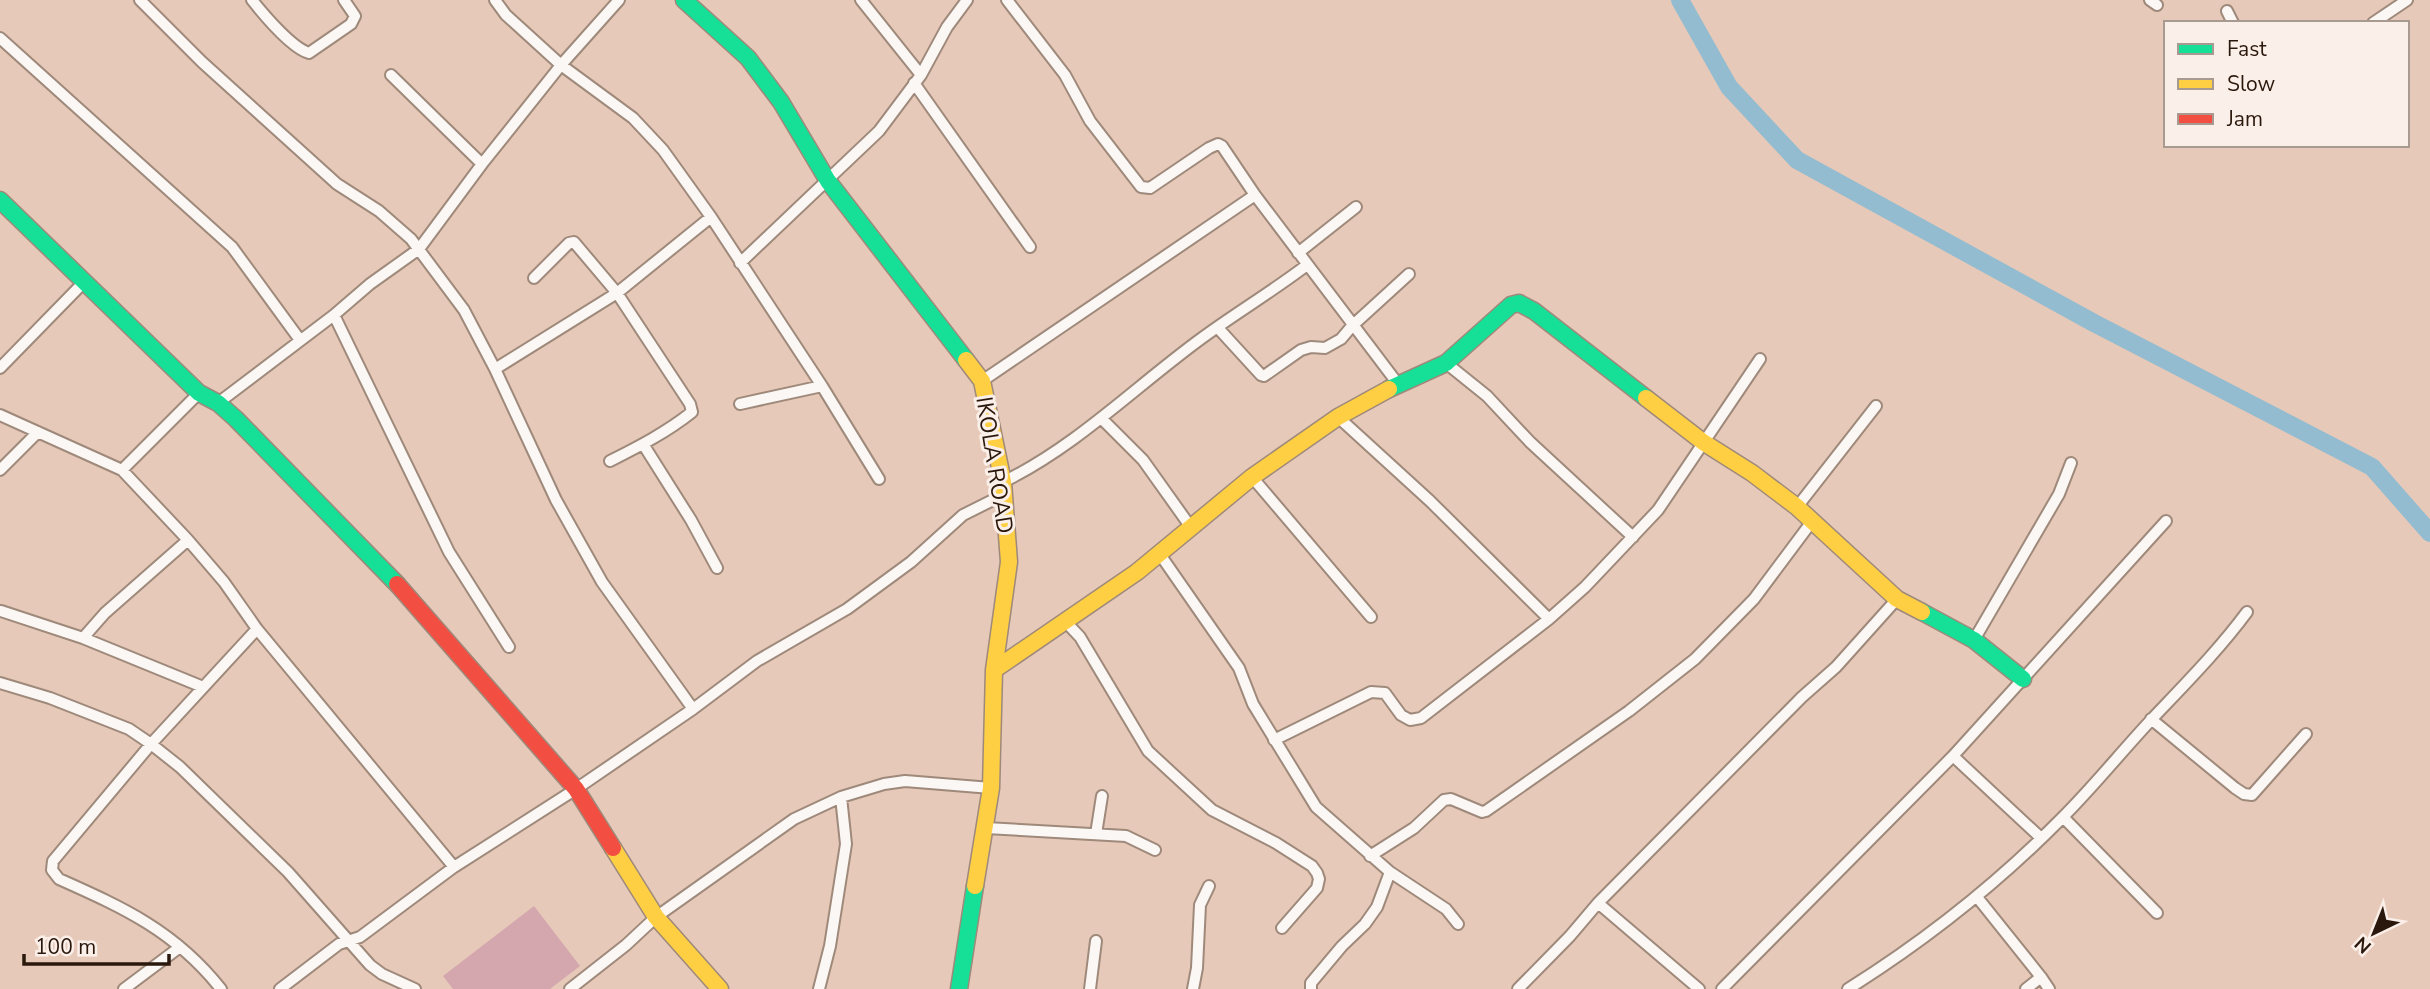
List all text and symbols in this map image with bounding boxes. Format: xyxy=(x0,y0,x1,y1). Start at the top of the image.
legend xyxy=(2164,21,2409,147)
text: Fast xyxy=(2227,35,2267,63)
text: Slow xyxy=(2227,70,2276,98)
text: Jam xyxy=(2226,105,2263,133)
street label: IKOLA ROAD xyxy=(968,394,1021,536)
north arrow xyxy=(2339,898,2409,968)
scale bar xyxy=(24,922,170,966)
text: N xyxy=(2349,930,2377,959)
text: 100 m xyxy=(35,933,96,961)

